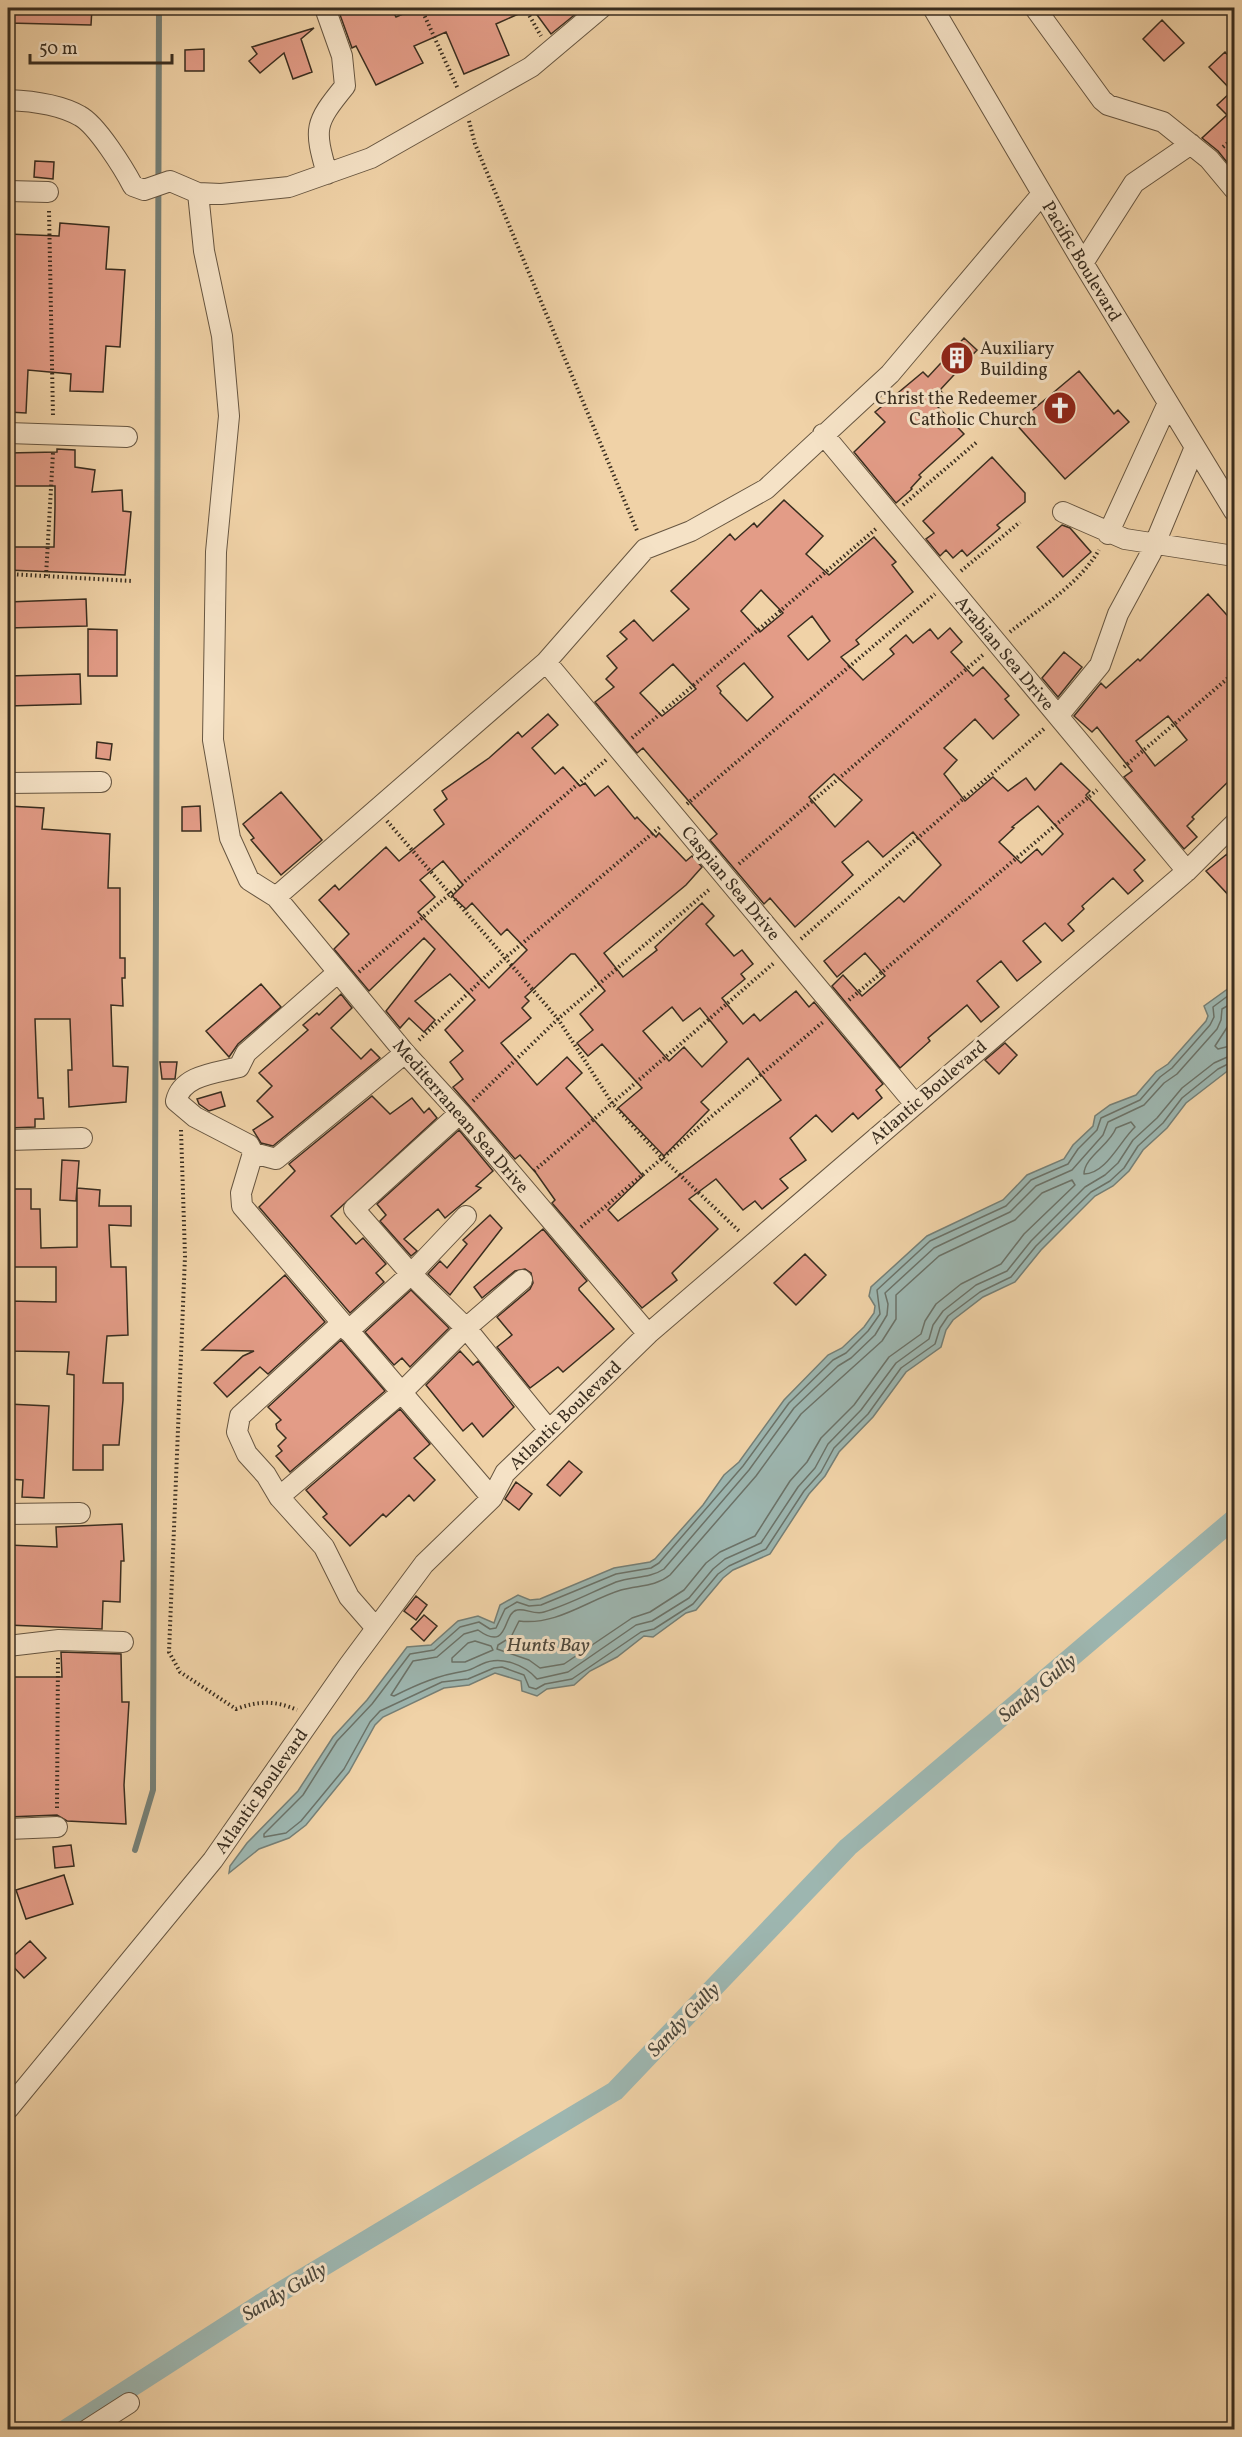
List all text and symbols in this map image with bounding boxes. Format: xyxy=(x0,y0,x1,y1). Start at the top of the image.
scale bar xyxy=(30,27,172,65)
text: 50 m xyxy=(39,37,78,62)
street label: Pacific Boulevard xyxy=(1035,197,1127,327)
place label: Auxiliary Building xyxy=(980,337,1055,383)
building icon: Auxiliary Building xyxy=(939,340,975,376)
place label: Christ the Redeemer Catholic Church xyxy=(875,387,1037,433)
church icon: Christ the Redeemer Catholic Church xyxy=(1042,390,1078,426)
street label: Arabian Sea Drive xyxy=(948,591,1059,717)
street label: Caspian Sea Drive xyxy=(674,821,785,947)
street label: Mediterranean Sea Drive xyxy=(386,1035,534,1199)
street label: Atlantic Boulevard xyxy=(865,1035,993,1151)
street label: Atlantic Boulevard xyxy=(504,1356,628,1476)
water label: Hunts Bay xyxy=(506,1632,590,1660)
water label: Sandy Gully xyxy=(993,1647,1083,1730)
street label: Atlantic Boulevard xyxy=(210,1724,315,1860)
water label: Sandy Gully xyxy=(642,1977,727,2064)
water label: Sandy Gully xyxy=(237,2256,333,2329)

